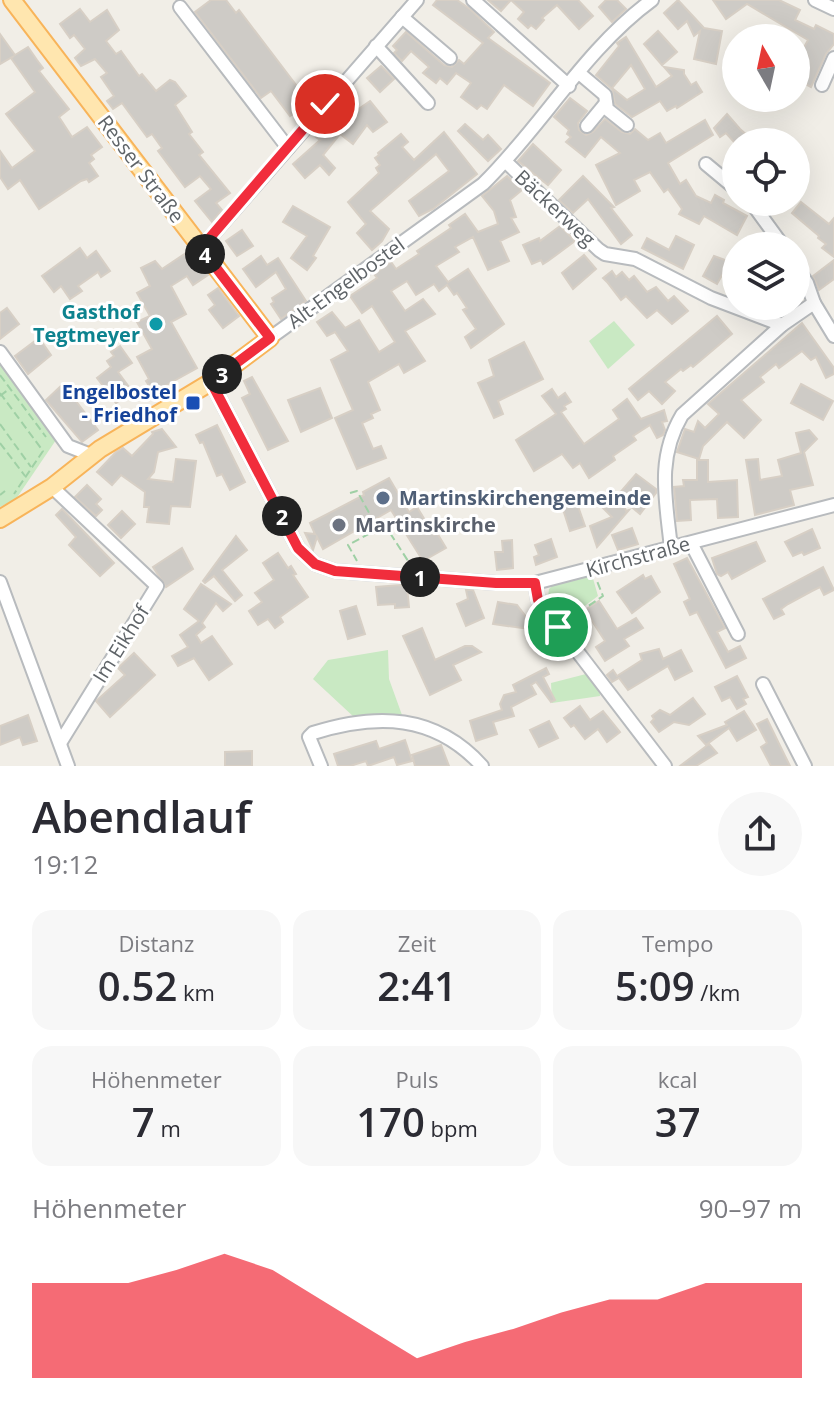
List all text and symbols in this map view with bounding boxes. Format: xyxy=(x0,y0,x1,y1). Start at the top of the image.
north arrow xyxy=(722,24,810,112)
map controls xyxy=(722,24,810,320)
pin xyxy=(291,70,359,138)
icon: check xyxy=(303,82,347,126)
street label: Resser Straße xyxy=(92,109,191,228)
button: locate xyxy=(722,128,810,216)
street label: Bäckerweg xyxy=(509,163,602,252)
street label: Alt-Engelbostel xyxy=(282,231,410,334)
button: layers xyxy=(722,232,810,320)
pin: 4 xyxy=(185,234,225,274)
text: 4 xyxy=(199,239,211,269)
place label: Gasthof Tegtmeyer xyxy=(33,298,141,348)
marker: Gasthof Tegtmeyer xyxy=(147,315,165,333)
pin: 3 xyxy=(202,354,242,394)
text: 3 xyxy=(216,359,228,389)
place label: Engelbostel - Friedhof xyxy=(62,378,178,428)
marker: Engelbostel - Friedhof xyxy=(184,394,202,412)
place label: Martinskirchengemeinde xyxy=(399,484,651,511)
marker: Martinskirchengemeinde xyxy=(374,489,392,507)
pin: 2 xyxy=(262,496,302,536)
text: 2 xyxy=(276,501,288,531)
place label: Martinskirche xyxy=(355,511,496,538)
marker: Martinskirche xyxy=(330,516,348,534)
street label: Kirchstraße xyxy=(583,530,693,583)
pin: 1 xyxy=(400,557,440,597)
text: 1 xyxy=(414,562,426,592)
pin xyxy=(524,593,592,661)
street label: Im Eikhof xyxy=(86,599,156,688)
icon: arrive xyxy=(536,605,580,649)
text: Abendlauf xyxy=(32,786,251,846)
button: share xyxy=(718,792,802,876)
text: 19:12 xyxy=(32,846,98,882)
text: Distanz xyxy=(118,928,194,958)
text: Zeit xyxy=(398,928,436,958)
text: Tempo xyxy=(642,928,713,958)
text: 0.52 xyxy=(98,958,177,1013)
text: 2:41 xyxy=(377,958,457,1013)
text: 5:09 xyxy=(615,958,695,1013)
text: km xyxy=(177,977,215,1007)
text: /km xyxy=(695,977,740,1007)
text: Höhenmeter xyxy=(91,1064,222,1094)
text: Puls xyxy=(396,1064,438,1094)
text: kcal xyxy=(658,1064,698,1094)
text: 7 xyxy=(132,1094,155,1149)
text: 170 xyxy=(356,1094,425,1149)
text: 37 xyxy=(655,1094,701,1149)
text: m xyxy=(155,1113,181,1143)
text: bpm xyxy=(425,1113,478,1143)
text: Höhenmeter xyxy=(32,1190,186,1226)
text: 90–97 m xyxy=(699,1190,802,1226)

